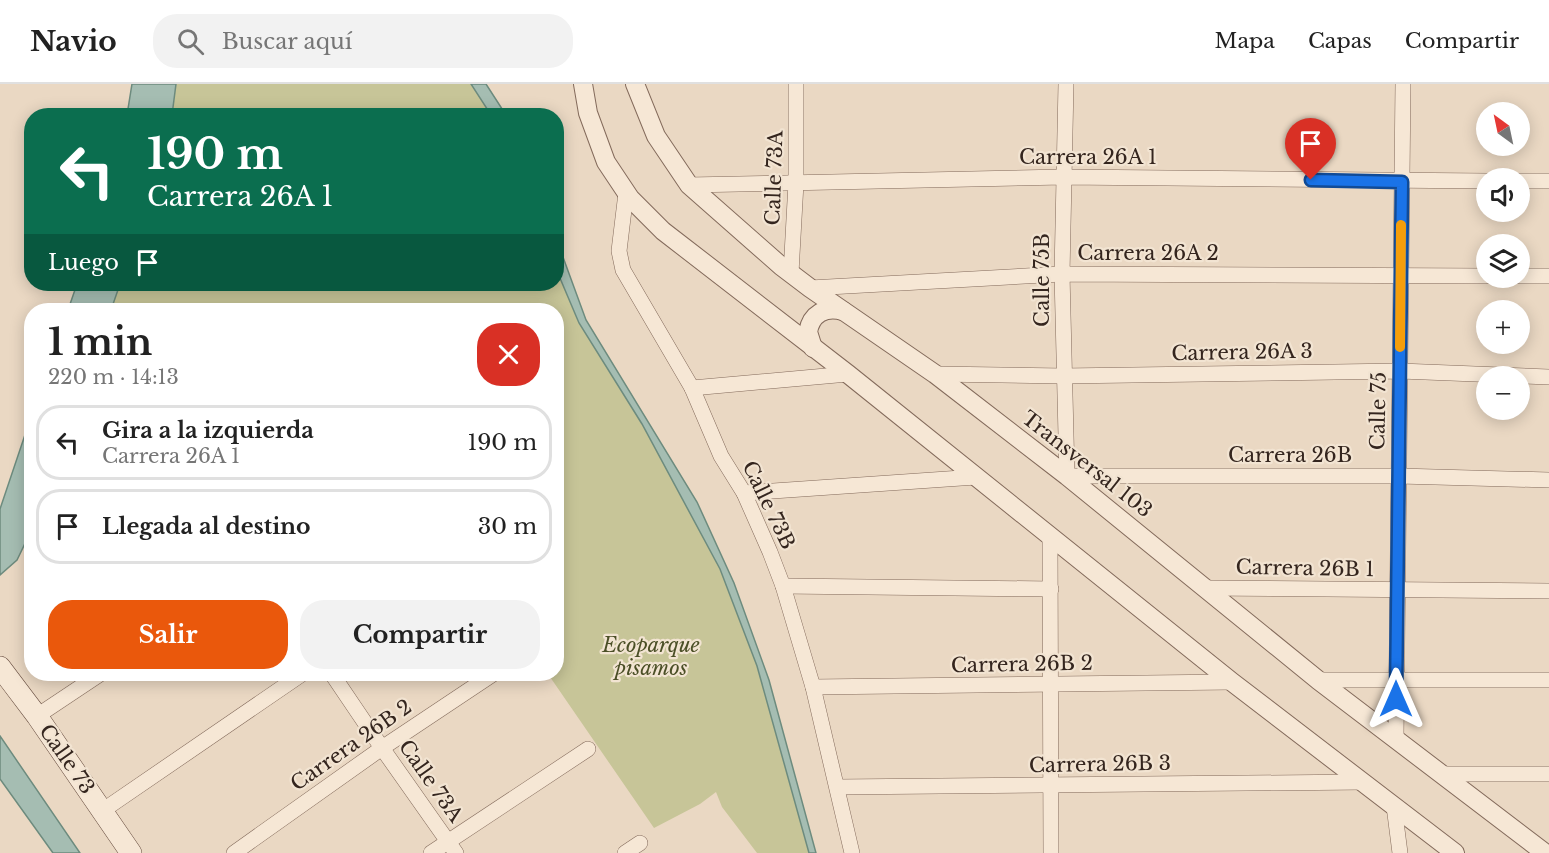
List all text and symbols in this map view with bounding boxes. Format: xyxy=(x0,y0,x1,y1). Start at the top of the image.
search box xyxy=(153,14,573,68)
text: Navio xyxy=(30,24,117,59)
icon: search xyxy=(174,25,207,58)
text: Buscar aquí xyxy=(222,28,352,55)
text: Mapa xyxy=(1215,28,1275,54)
text: Capas xyxy=(1308,28,1372,54)
text: Compartir xyxy=(1405,28,1519,54)
north arrow xyxy=(1476,102,1530,156)
map controls xyxy=(1476,102,1530,420)
pin xyxy=(1285,118,1336,180)
icon: arrive xyxy=(1294,127,1327,160)
text: 190 m xyxy=(147,128,283,180)
street label: Calle 73A xyxy=(760,129,788,226)
icon: left xyxy=(48,132,126,210)
street label: Carrera 26A 1 xyxy=(1019,145,1157,169)
button: sound xyxy=(1476,168,1530,222)
text: Carrera 26A 1 xyxy=(147,180,333,213)
street label: Calle 75B xyxy=(1030,233,1054,327)
button: layers xyxy=(1476,234,1530,288)
street label: Carrera 26A 2 xyxy=(1077,241,1219,265)
icon: arrive xyxy=(131,246,164,279)
text: Luego xyxy=(48,249,119,276)
button: + xyxy=(1476,300,1530,354)
text: 1 min xyxy=(48,320,152,365)
button: close xyxy=(477,323,540,386)
street label: Carrera 26A 3 xyxy=(1171,339,1313,365)
text: 220 m · 14:13 xyxy=(48,365,179,389)
button: − xyxy=(1476,366,1530,420)
street label: Calle 75 xyxy=(1365,372,1391,450)
street label: Transversal 103 xyxy=(1017,406,1157,522)
text: Gira a la izquierda xyxy=(102,417,314,444)
icon: left xyxy=(51,426,84,459)
text: 190 m xyxy=(467,429,537,456)
street label: Carrera 26B xyxy=(1228,443,1352,467)
text: Carrera 26A 1 xyxy=(102,444,240,468)
street label: Calle 73B xyxy=(737,457,801,553)
icon: arrive xyxy=(51,510,84,543)
text: Llegada al destino xyxy=(102,513,311,540)
text: 30 m xyxy=(478,513,537,540)
street label: Carrera 26B 1 xyxy=(1235,555,1375,581)
button: Salir xyxy=(48,600,288,669)
button: Compartir xyxy=(300,600,540,669)
park label: Ecoparque pisamos xyxy=(601,633,700,680)
street label: Carrera 26B 2 xyxy=(951,651,1093,677)
position arrow xyxy=(1364,667,1428,731)
street label: Carrera 26B 2 xyxy=(286,694,416,796)
street label: Calle 73 xyxy=(34,719,100,799)
street label: Calle 73A xyxy=(394,735,468,827)
street label: Carrera 26B 3 xyxy=(1029,751,1171,777)

